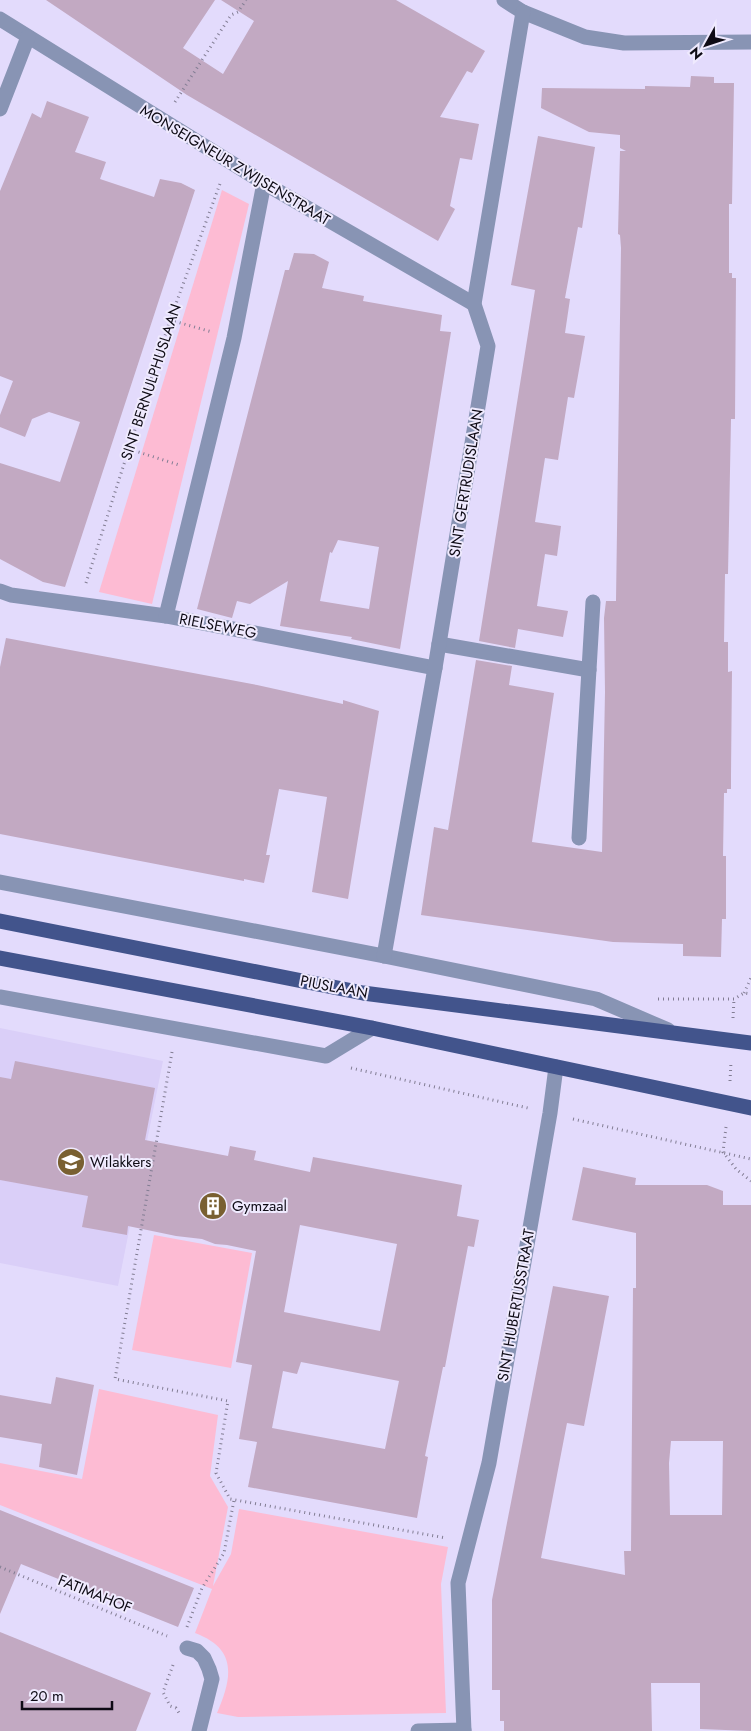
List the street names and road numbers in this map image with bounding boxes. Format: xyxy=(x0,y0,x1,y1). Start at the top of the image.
street label: MONSEIGNEUR ZWIJSENSTRAAT xyxy=(136,99,334,231)
street label: SINT BERNULPHUSLAAN xyxy=(115,301,187,463)
street label: SINT GERTRUDISLAAN xyxy=(443,408,489,558)
street label: RIELSEWEG xyxy=(177,608,259,644)
street label: PIUSLAAN xyxy=(298,970,370,1004)
street label: SINT HUBERTUSSTRAAT xyxy=(492,1227,540,1383)
street label: FATIMAHOF xyxy=(55,1569,135,1619)

